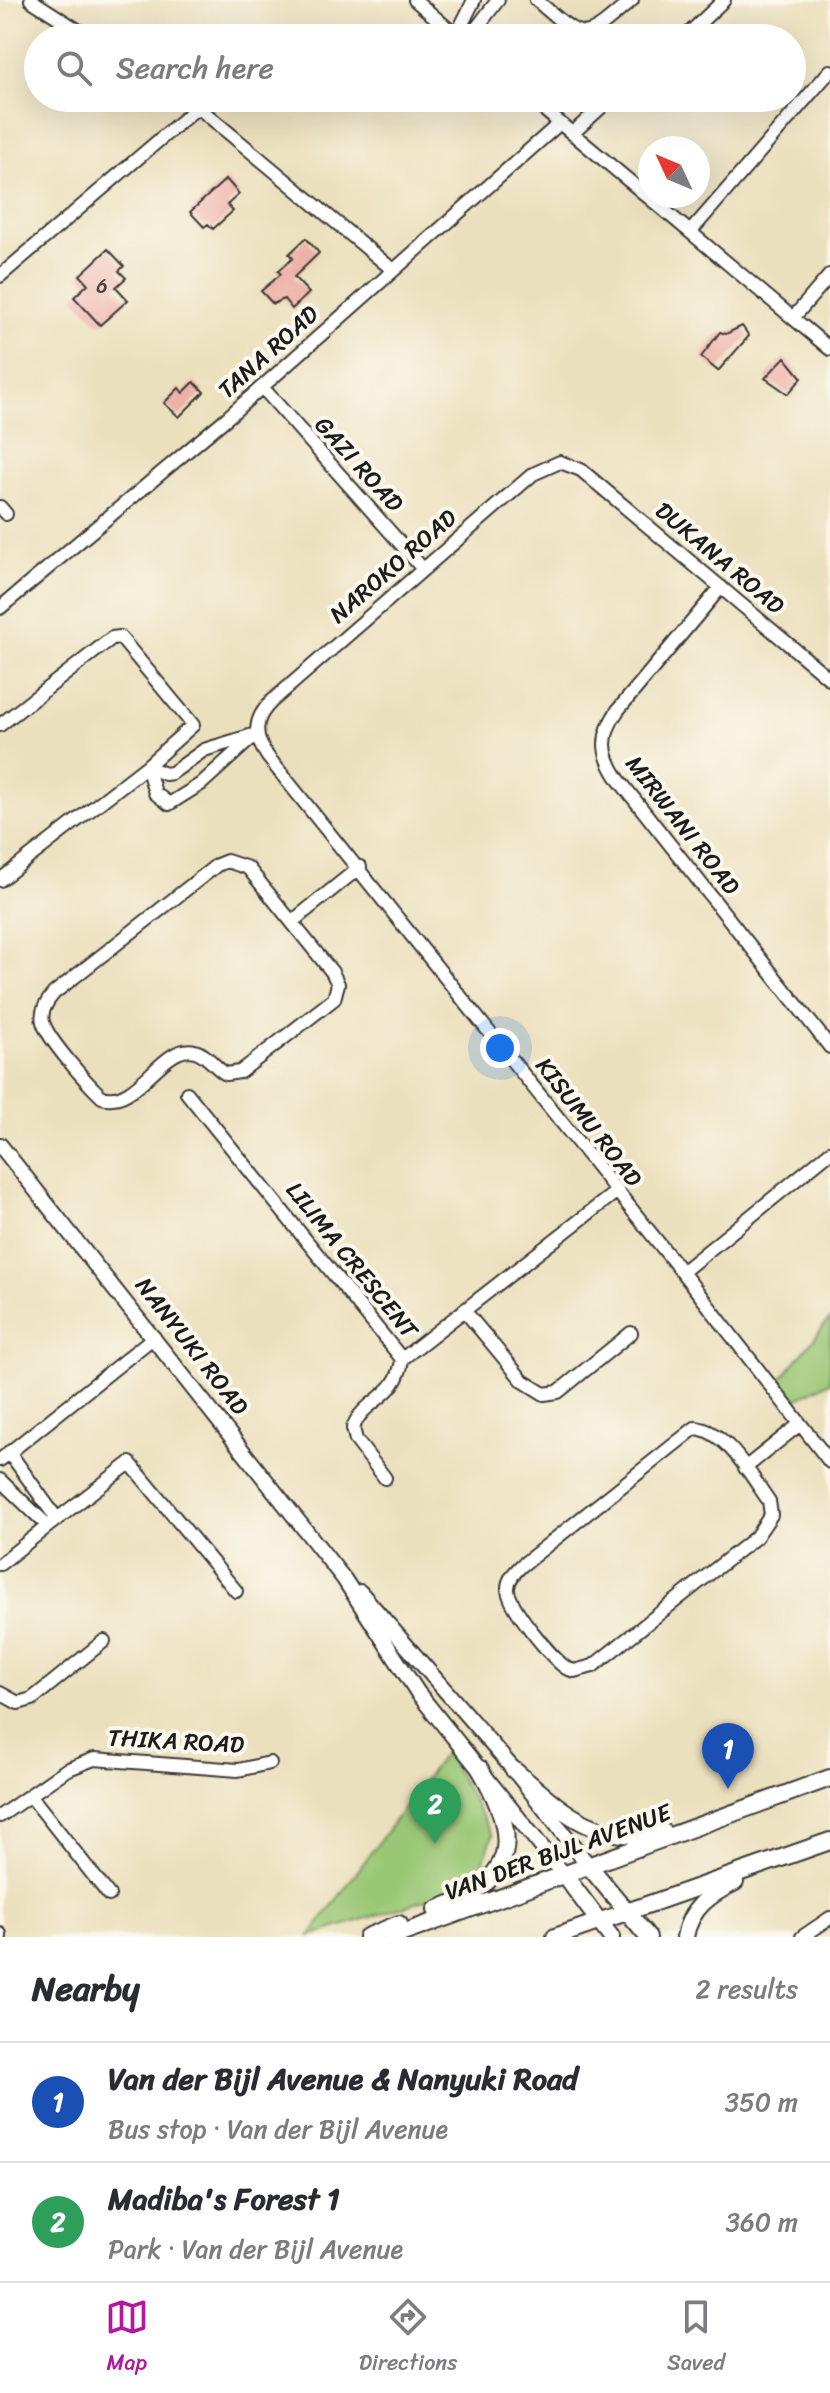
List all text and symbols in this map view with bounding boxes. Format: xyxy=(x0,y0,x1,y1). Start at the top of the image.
search box xyxy=(24,24,806,112)
text: Search here xyxy=(116,41,274,95)
icon: search xyxy=(52,46,96,90)
north arrow xyxy=(638,136,710,208)
house number: 6 xyxy=(96,269,108,304)
street label: TANA ROAD xyxy=(208,294,329,409)
street label: GAZI ROAD xyxy=(304,406,415,522)
street label: DUKANA ROAD xyxy=(646,491,795,626)
street label: NAROKO ROAD xyxy=(319,498,467,634)
street label: MIRWANI ROAD xyxy=(614,746,752,904)
your location xyxy=(480,1028,520,1068)
street label: KISUMU ROAD xyxy=(524,1048,654,1197)
street label: LILIMA CRESCENT xyxy=(275,1172,430,1350)
street label: NANYUKI ROAD xyxy=(124,1267,260,1425)
street label: THIKA ROAD xyxy=(107,1716,246,1766)
pin: 1 xyxy=(702,1723,754,1789)
pin: 2 xyxy=(409,1778,461,1844)
street label: VAN DER BIJL AVENUE xyxy=(439,1791,679,1912)
text: Nearby xyxy=(32,1959,140,2019)
text: 2 results xyxy=(696,1966,798,2012)
text: Van der Bijl Avenue & Nanyuki Road xyxy=(108,2052,578,2106)
text: 1 xyxy=(52,2079,64,2125)
text: 350 m xyxy=(725,2079,798,2125)
text: Bus stop · Van der Bijl Avenue xyxy=(108,2106,448,2152)
text: Madiba's Forest 1 xyxy=(108,2172,340,2226)
text: 2 xyxy=(50,2199,66,2245)
text: 360 m xyxy=(726,2199,798,2245)
text: Park · Van der Bijl Avenue xyxy=(108,2226,403,2272)
tab: Map xyxy=(105,2295,149,2382)
tab: Directions xyxy=(359,2295,457,2382)
tab: Saved xyxy=(667,2295,725,2382)

